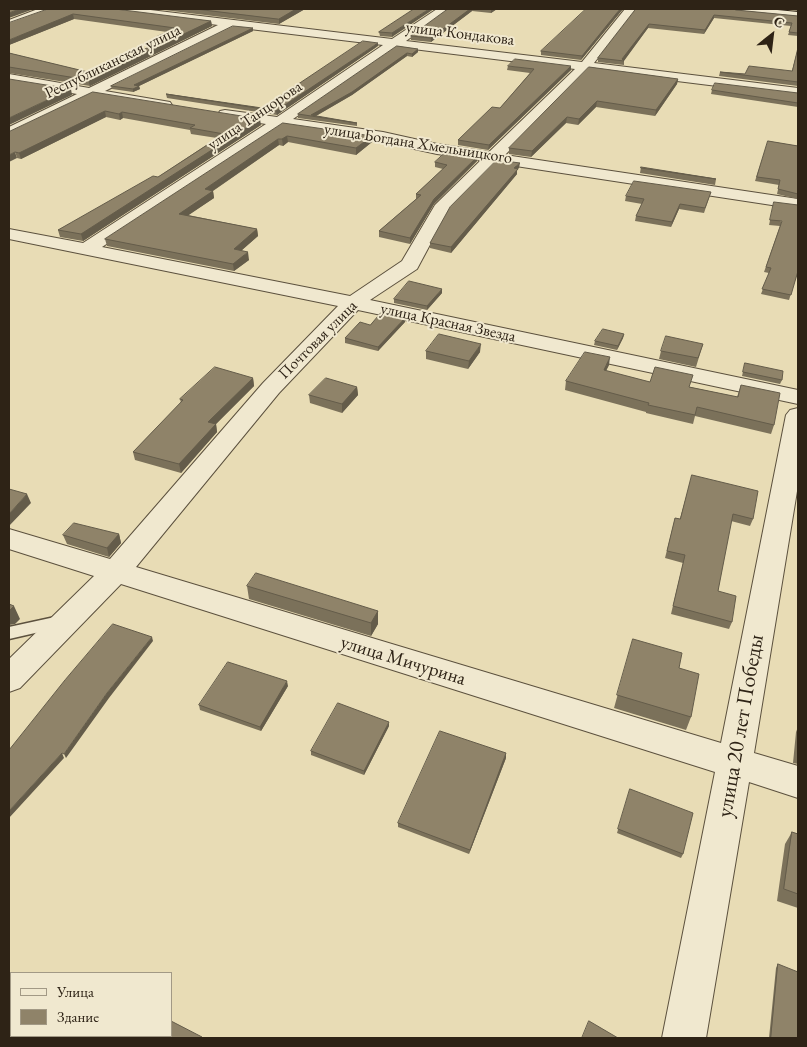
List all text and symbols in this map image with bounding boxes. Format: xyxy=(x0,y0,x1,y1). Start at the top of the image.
north arrow xyxy=(747,10,797,60)
text: С xyxy=(771,12,788,32)
street label: улица Кондакова xyxy=(405,18,515,50)
street label: Республиканская улица xyxy=(42,21,184,103)
street label: улица Танцорова xyxy=(204,77,306,155)
street label: улица Богдана Хмельницкого xyxy=(323,120,513,168)
street label: Почтовая улица xyxy=(275,297,361,383)
street label: улица Красная Звезда xyxy=(379,299,517,347)
street label: улица Мичурина xyxy=(338,631,468,691)
street label: улица 20 лет Победы xyxy=(712,632,770,820)
legend xyxy=(10,972,172,1037)
text: Улица xyxy=(57,982,94,1001)
text: Здание xyxy=(57,1007,99,1026)

